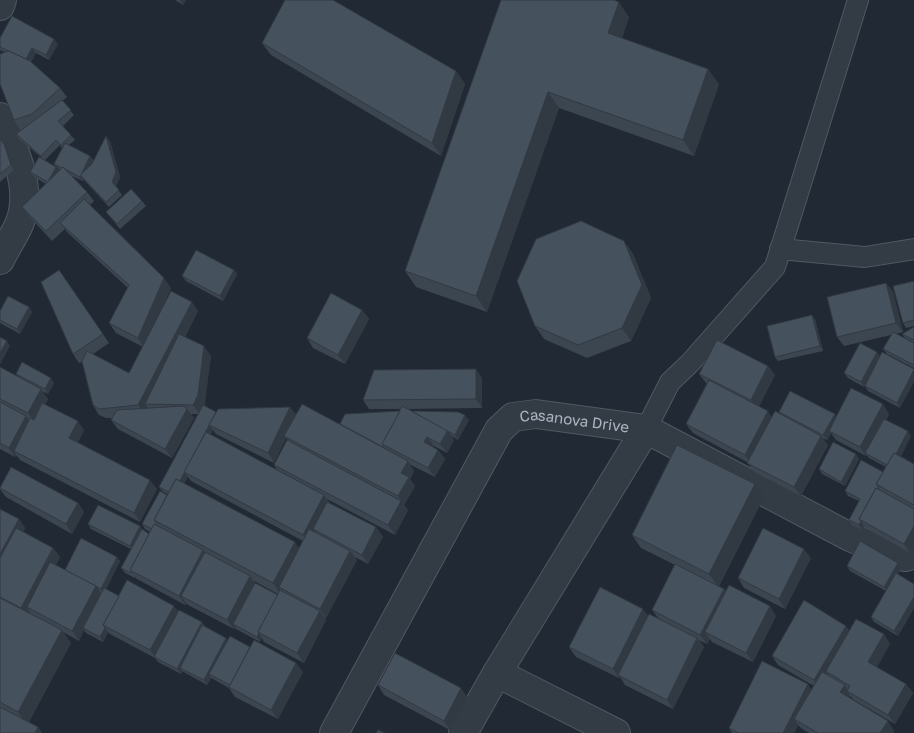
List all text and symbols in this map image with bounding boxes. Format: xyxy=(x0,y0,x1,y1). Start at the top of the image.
street label: Casanova Drive xyxy=(518,405,631,436)

